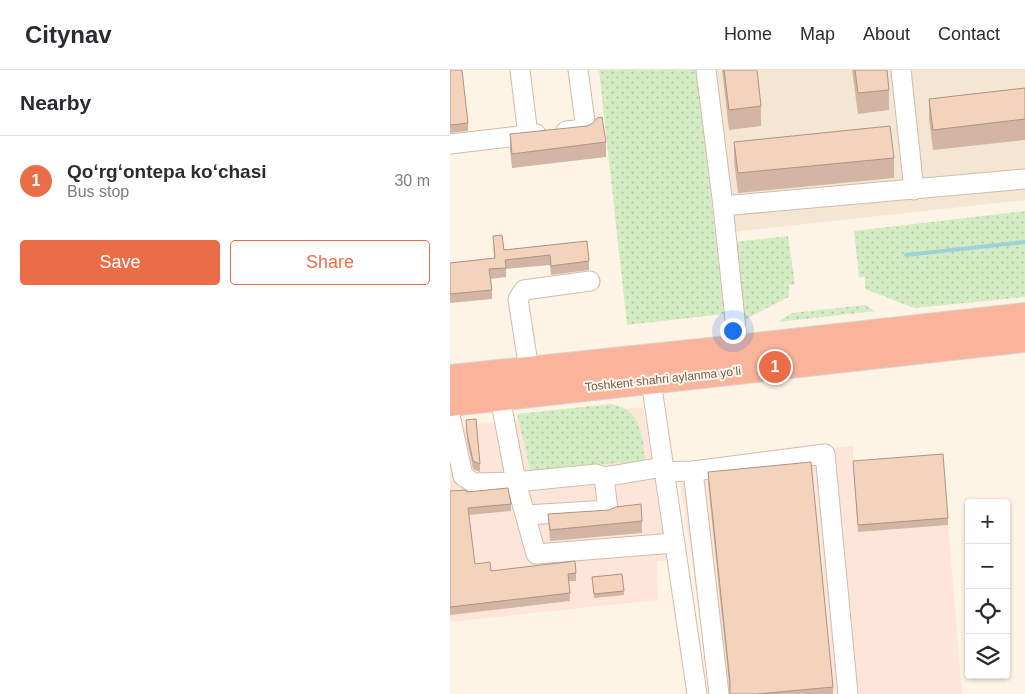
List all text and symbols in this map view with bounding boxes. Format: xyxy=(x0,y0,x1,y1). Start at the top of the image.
text: Citynav xyxy=(25,21,112,48)
text: Home xyxy=(724,24,772,44)
text: Map xyxy=(800,24,835,44)
text: About xyxy=(863,24,910,44)
text: Contact xyxy=(938,24,1000,44)
text: Nearby xyxy=(20,91,91,114)
text: Qoʻrgʻontepa koʻchasi xyxy=(67,161,267,182)
text: 1 xyxy=(32,172,40,189)
text: 30 m xyxy=(394,172,430,189)
text: Bus stop xyxy=(67,183,129,200)
button: Save xyxy=(20,240,220,285)
button: Share xyxy=(230,240,430,285)
your location xyxy=(720,318,746,344)
pin: 1 xyxy=(759,348,791,386)
street label: Toshkent shahri aylanma yoʻli xyxy=(584,364,742,394)
map controls xyxy=(965,499,1010,679)
button: + xyxy=(965,499,1010,544)
button: − xyxy=(965,544,1010,589)
button: locate xyxy=(965,589,1010,634)
button: layers xyxy=(965,634,1010,679)

